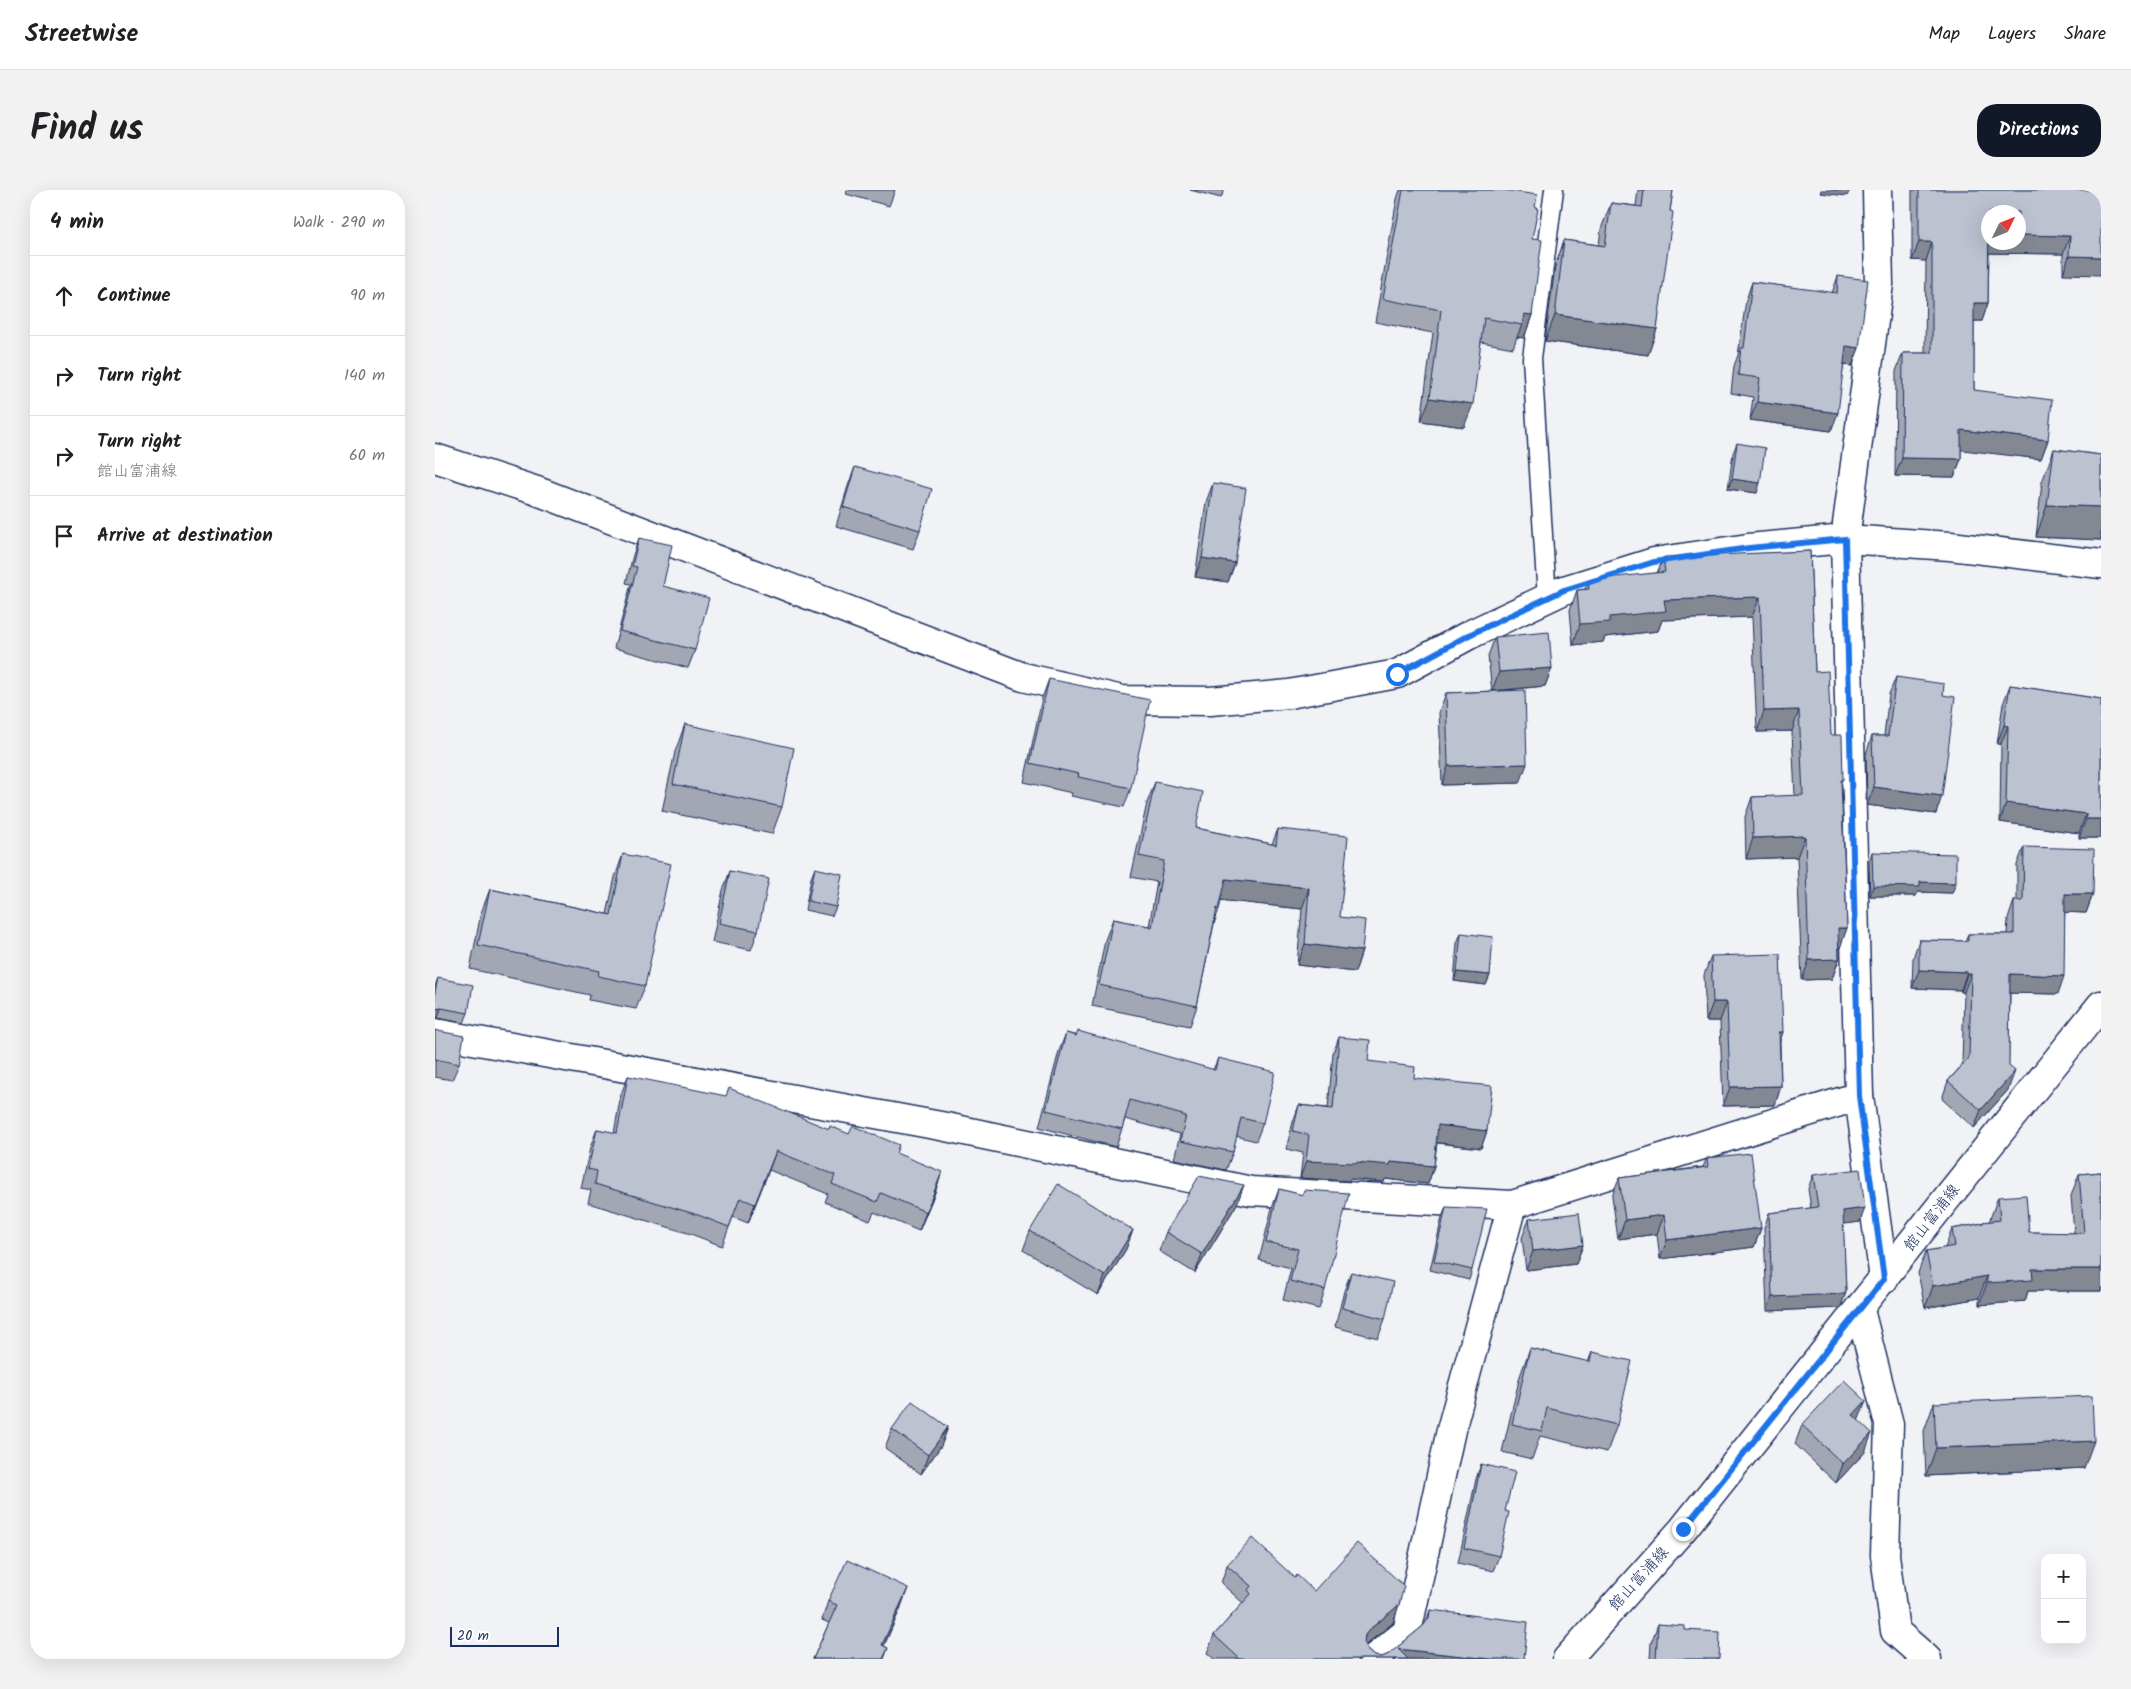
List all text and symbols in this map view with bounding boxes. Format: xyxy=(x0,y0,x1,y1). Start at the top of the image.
text: Streetwise xyxy=(25,15,138,54)
text: Map xyxy=(1929,20,1960,49)
text: Layers xyxy=(1988,20,2036,49)
text: Share xyxy=(2064,20,2106,49)
text: Find us xyxy=(30,102,143,158)
button: Directions xyxy=(1977,104,2101,157)
north arrow xyxy=(1981,205,2026,250)
text: 4 min xyxy=(50,206,104,239)
text: Walk · 290 m xyxy=(293,210,385,235)
text: Continue xyxy=(97,281,170,311)
icon: ahead xyxy=(50,282,78,310)
text: 90 m xyxy=(350,283,385,308)
text: Turn right xyxy=(97,361,182,391)
icon: right xyxy=(50,362,78,390)
text: 140 m xyxy=(344,363,385,388)
text: Turn right xyxy=(97,427,182,457)
icon: right xyxy=(50,442,78,470)
text: 60 m xyxy=(349,443,385,468)
text: 館山富浦線 xyxy=(97,459,177,484)
text: Arrive at destination xyxy=(97,521,273,551)
icon: arrive xyxy=(50,522,78,550)
route start xyxy=(1386,663,1409,686)
street label: 館山富浦線 xyxy=(1898,1179,1966,1257)
route end xyxy=(1672,1518,1695,1541)
street label: 館山富浦線 xyxy=(1603,1541,1675,1617)
map controls xyxy=(2041,1554,2086,1644)
button: + xyxy=(2041,1554,2086,1599)
button: − xyxy=(2041,1599,2086,1644)
scale bar xyxy=(450,1624,559,1647)
text: 20 m xyxy=(457,1625,489,1647)

